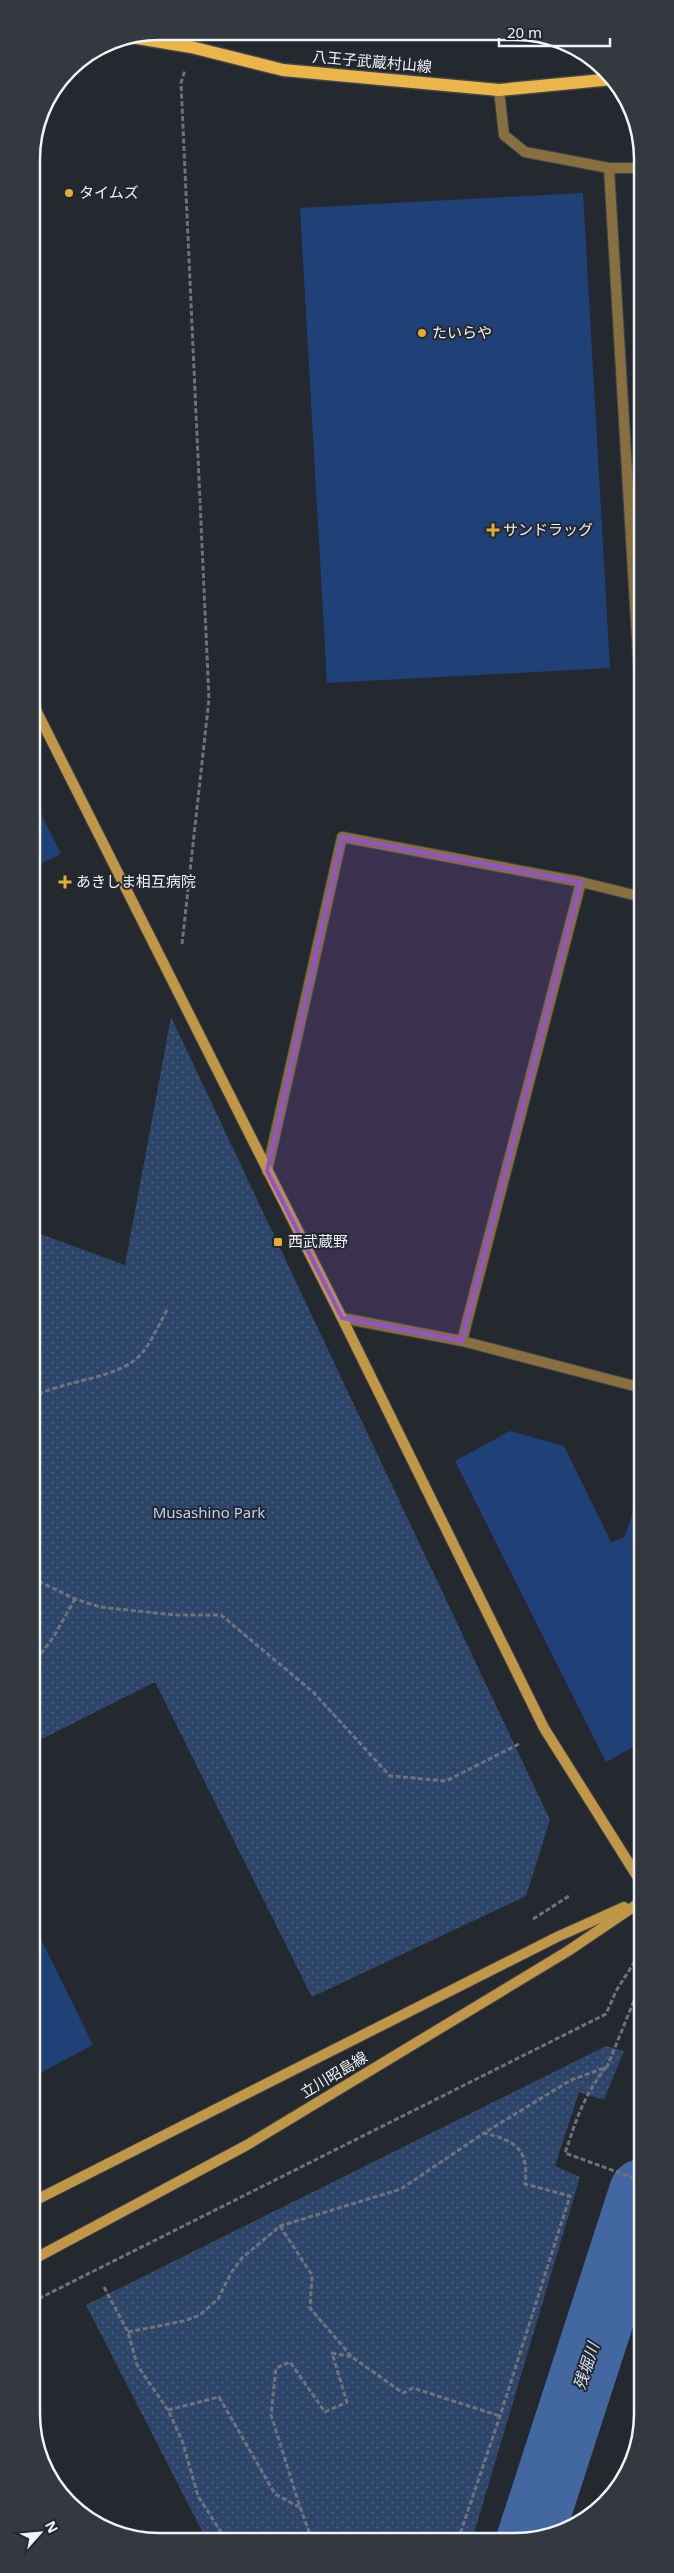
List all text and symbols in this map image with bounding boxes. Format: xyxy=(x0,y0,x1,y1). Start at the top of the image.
scale bar xyxy=(499,15,610,47)
text: 20 m xyxy=(507,22,542,42)
street label: 八王子武蔵村山線 xyxy=(311,46,433,76)
place label: タイムズ xyxy=(79,182,139,202)
marker: タイムズ xyxy=(63,187,75,199)
place label: たいらや xyxy=(432,322,492,342)
marker: たいらや xyxy=(416,327,428,339)
place label: サンドラッグ xyxy=(503,519,593,539)
marker: サンドラッグ xyxy=(487,524,499,536)
place label: あきしま相互病院 xyxy=(76,871,196,891)
marker: あきしま相互病院 xyxy=(58,875,72,889)
place label: 西武蔵野 xyxy=(288,1231,348,1251)
marker: 西武蔵野 xyxy=(272,1236,284,1248)
park label: Musashino Park xyxy=(153,1502,265,1522)
street label: 立川昭島線 xyxy=(296,2046,371,2102)
water label: 残堀川 xyxy=(568,2338,604,2392)
north arrow xyxy=(15,2508,65,2558)
text: N xyxy=(41,2517,63,2536)

